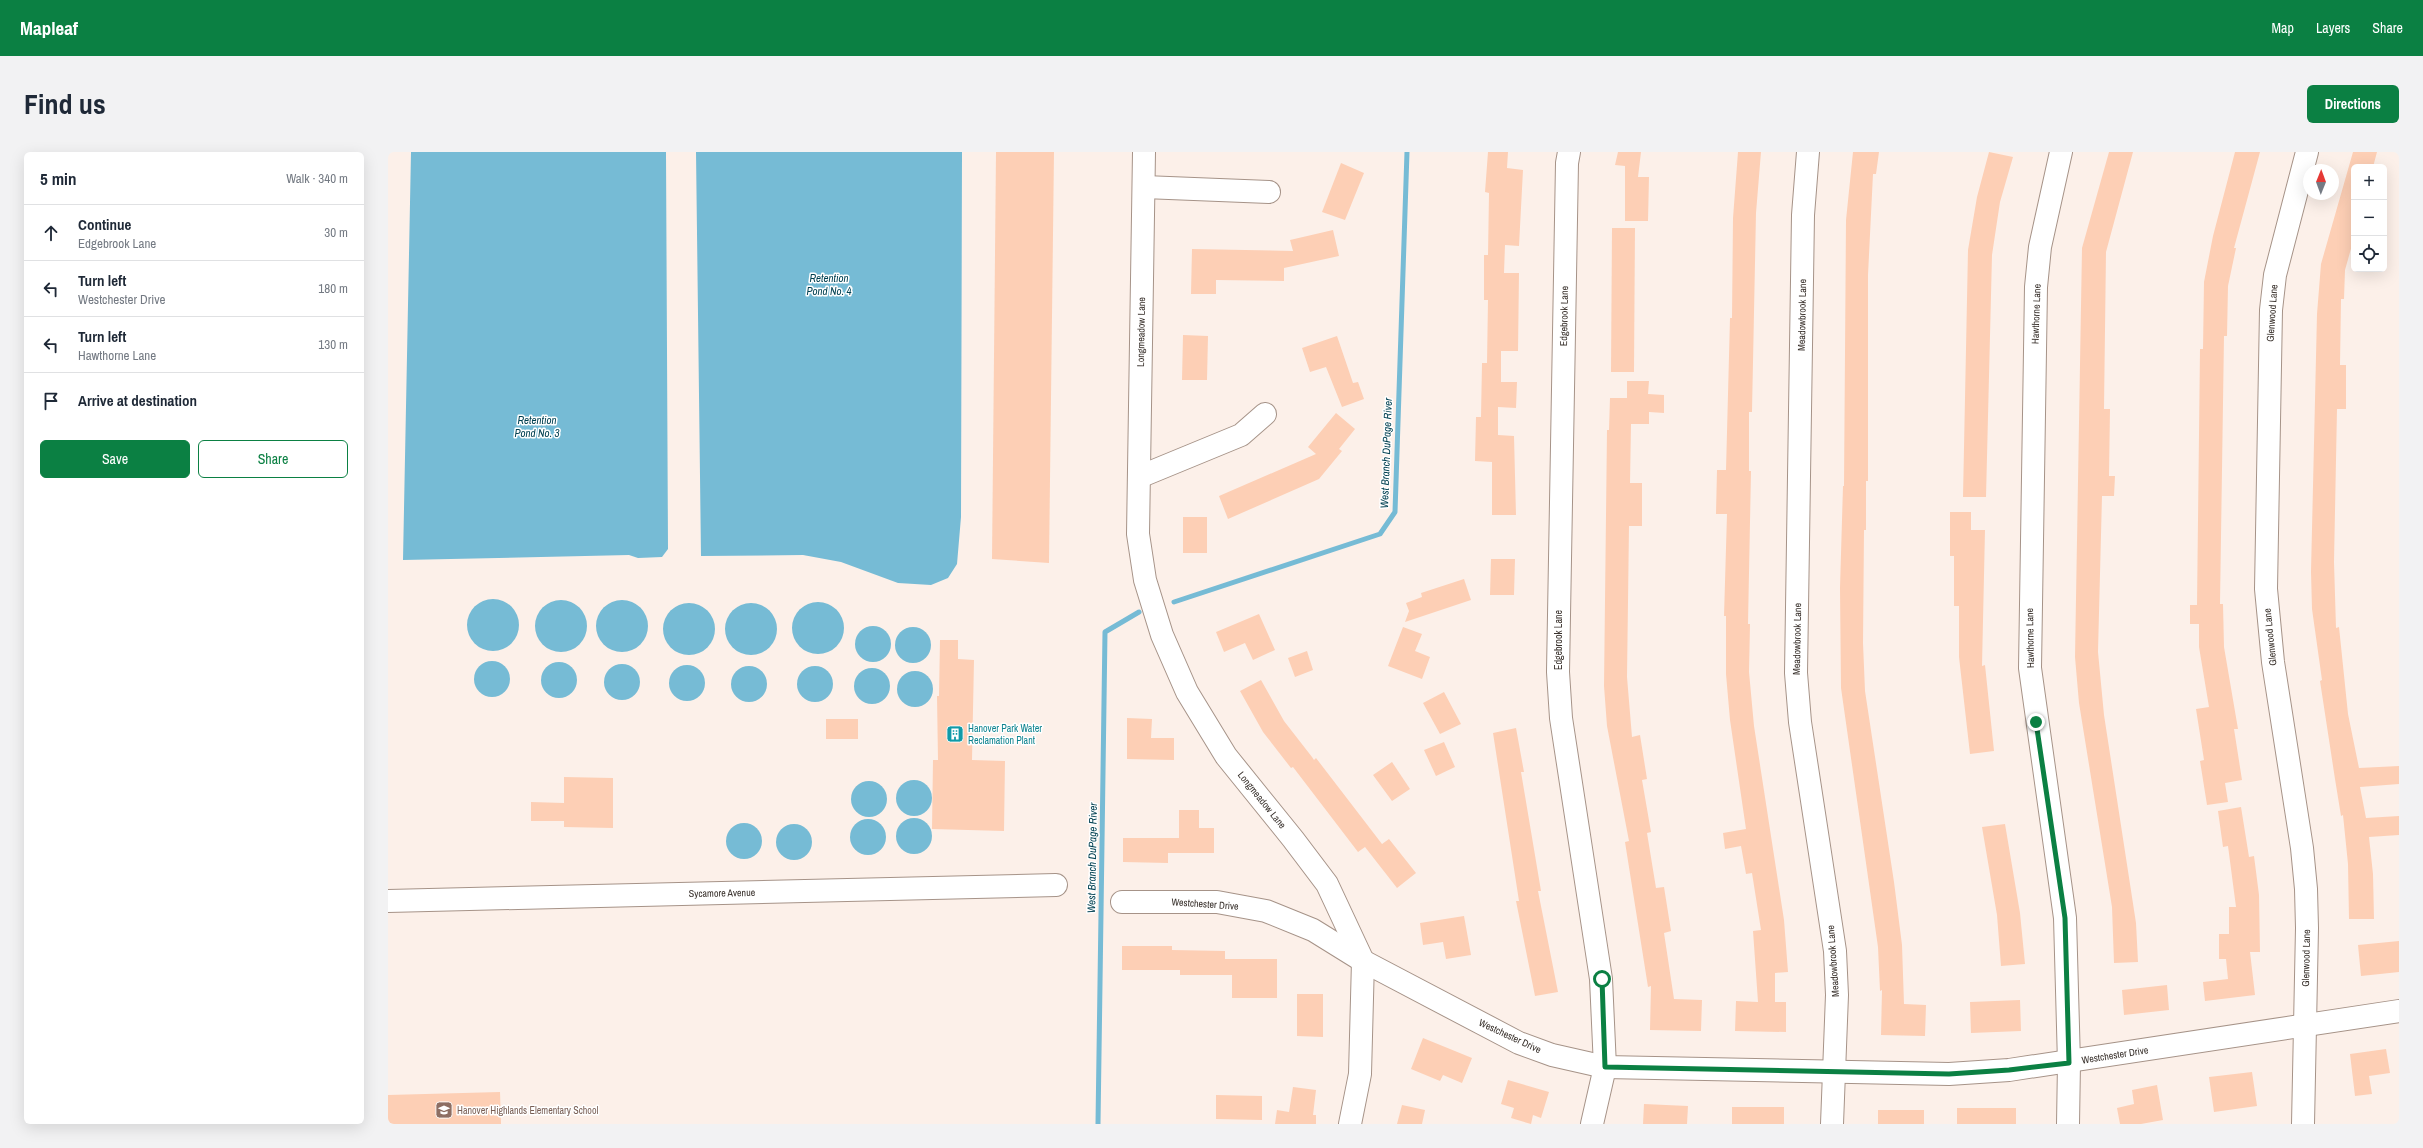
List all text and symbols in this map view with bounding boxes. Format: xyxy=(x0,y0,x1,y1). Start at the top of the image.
text: Mapleaf xyxy=(20,15,78,41)
text: Map xyxy=(2272,19,2294,37)
text: Layers xyxy=(2316,19,2350,37)
text: Share xyxy=(2372,19,2403,37)
text: Find us xyxy=(24,85,106,123)
button: Directions xyxy=(2307,85,2399,123)
north arrow xyxy=(2303,164,2339,200)
map controls xyxy=(2351,164,2387,272)
button: + xyxy=(2351,164,2387,200)
text: 5 min xyxy=(40,167,76,190)
text: Walk · 340 m xyxy=(286,170,348,187)
button: − xyxy=(2351,200,2387,236)
text: Continue xyxy=(78,214,131,235)
icon: ahead xyxy=(40,222,62,244)
text: 30 m xyxy=(324,224,348,241)
text: Edgebrook Lane xyxy=(78,235,156,252)
button: locate xyxy=(2351,236,2387,272)
text: Turn left xyxy=(78,270,126,291)
water label: Retention Pond No. 4 xyxy=(806,271,852,298)
icon: left xyxy=(40,278,62,300)
street label: Meadowbrook Lane xyxy=(1795,278,1809,351)
text: 180 m xyxy=(318,280,348,297)
street label: Hawthorne Lane xyxy=(2028,283,2044,344)
street label: Glenwood Lane xyxy=(2264,283,2281,342)
street label: Edgebrook Lane xyxy=(1557,285,1571,346)
text: Westchester Drive xyxy=(78,291,166,308)
street label: Longmeadow Lane xyxy=(1134,297,1148,367)
text: Turn left xyxy=(78,326,126,347)
icon: left xyxy=(40,334,62,356)
text: 130 m xyxy=(318,336,348,353)
text: Hawthorne Lane xyxy=(78,347,156,364)
icon: arrive xyxy=(40,390,62,412)
text: Arrive at destination xyxy=(78,390,197,411)
water label: West Branch DuPage River xyxy=(1377,396,1395,509)
water label: Retention Pond No. 3 xyxy=(514,413,560,440)
button: Save xyxy=(40,440,190,478)
button: Share xyxy=(198,440,348,478)
street label: Meadowbrook Lane xyxy=(1790,602,1804,675)
street label: Hawthorne Lane xyxy=(2023,607,2037,668)
street label: Glenwood Lane xyxy=(2260,607,2279,666)
street label: Edgebrook Lane xyxy=(1552,609,1565,670)
route end xyxy=(2027,713,2045,731)
place label: Hanover Park Water Reclamation Plant xyxy=(968,722,1042,747)
building icon: Hanover Park Water Reclamation Plant xyxy=(945,724,965,744)
street label: Longmeadow Lane xyxy=(1235,769,1289,832)
water label: West Branch DuPage River xyxy=(1084,802,1100,913)
street label: Sycamore Avenue xyxy=(689,886,756,900)
street label: Westchester Drive xyxy=(1171,895,1239,913)
street label: Meadowbrook Lane xyxy=(1824,924,1842,997)
street label: Glenwood Lane xyxy=(2299,929,2313,987)
route start xyxy=(1593,970,1611,988)
street label: Westchester Drive xyxy=(1477,1016,1544,1056)
street label: Westchester Drive xyxy=(2081,1043,2150,1067)
school or university icon: Hanover Highlands Elementary School xyxy=(434,1100,454,1120)
place label: Hanover Highlands Elementary School xyxy=(457,1104,598,1117)

